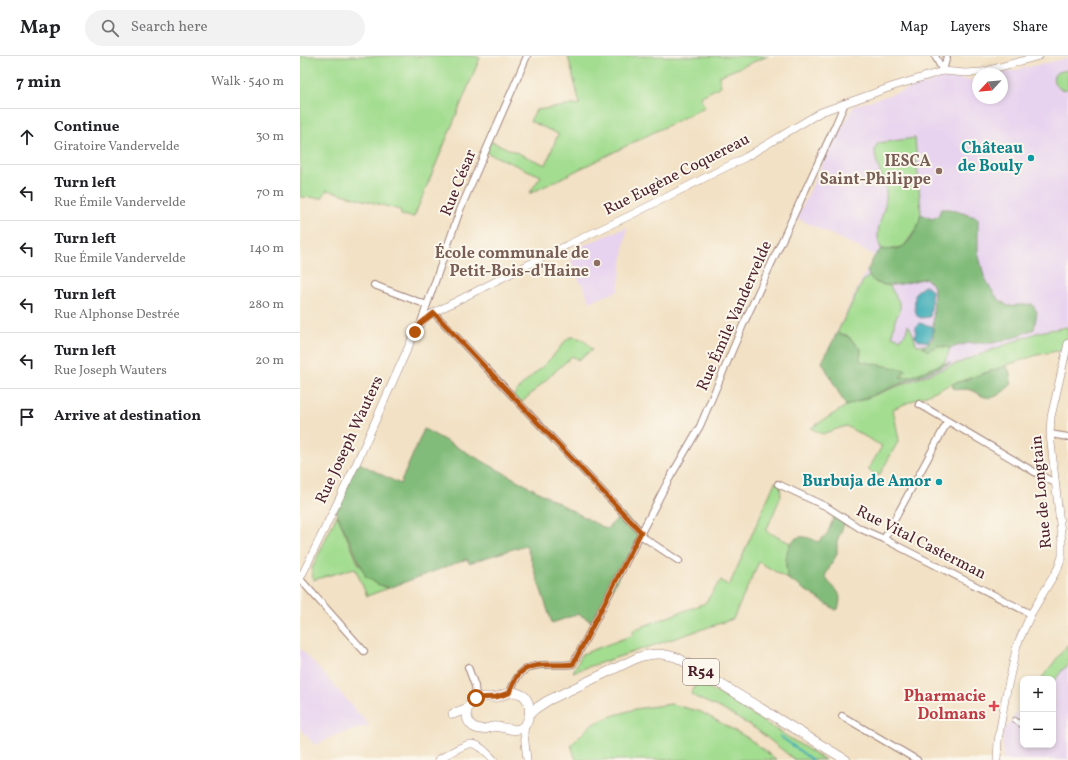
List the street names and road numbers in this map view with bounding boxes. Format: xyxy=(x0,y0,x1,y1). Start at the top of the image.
street label: Rue Eugène Coquereau xyxy=(600,129,754,221)
street label: Rue César xyxy=(436,146,482,220)
street label: Rue Émile Vandervelde xyxy=(692,237,778,395)
street label: Rue Joseph Wauters xyxy=(311,372,389,508)
street label: Rue de Longtain xyxy=(1026,434,1058,550)
street label: Rue Vital Casterman xyxy=(852,501,990,585)
road number: R54 xyxy=(683,659,719,685)

